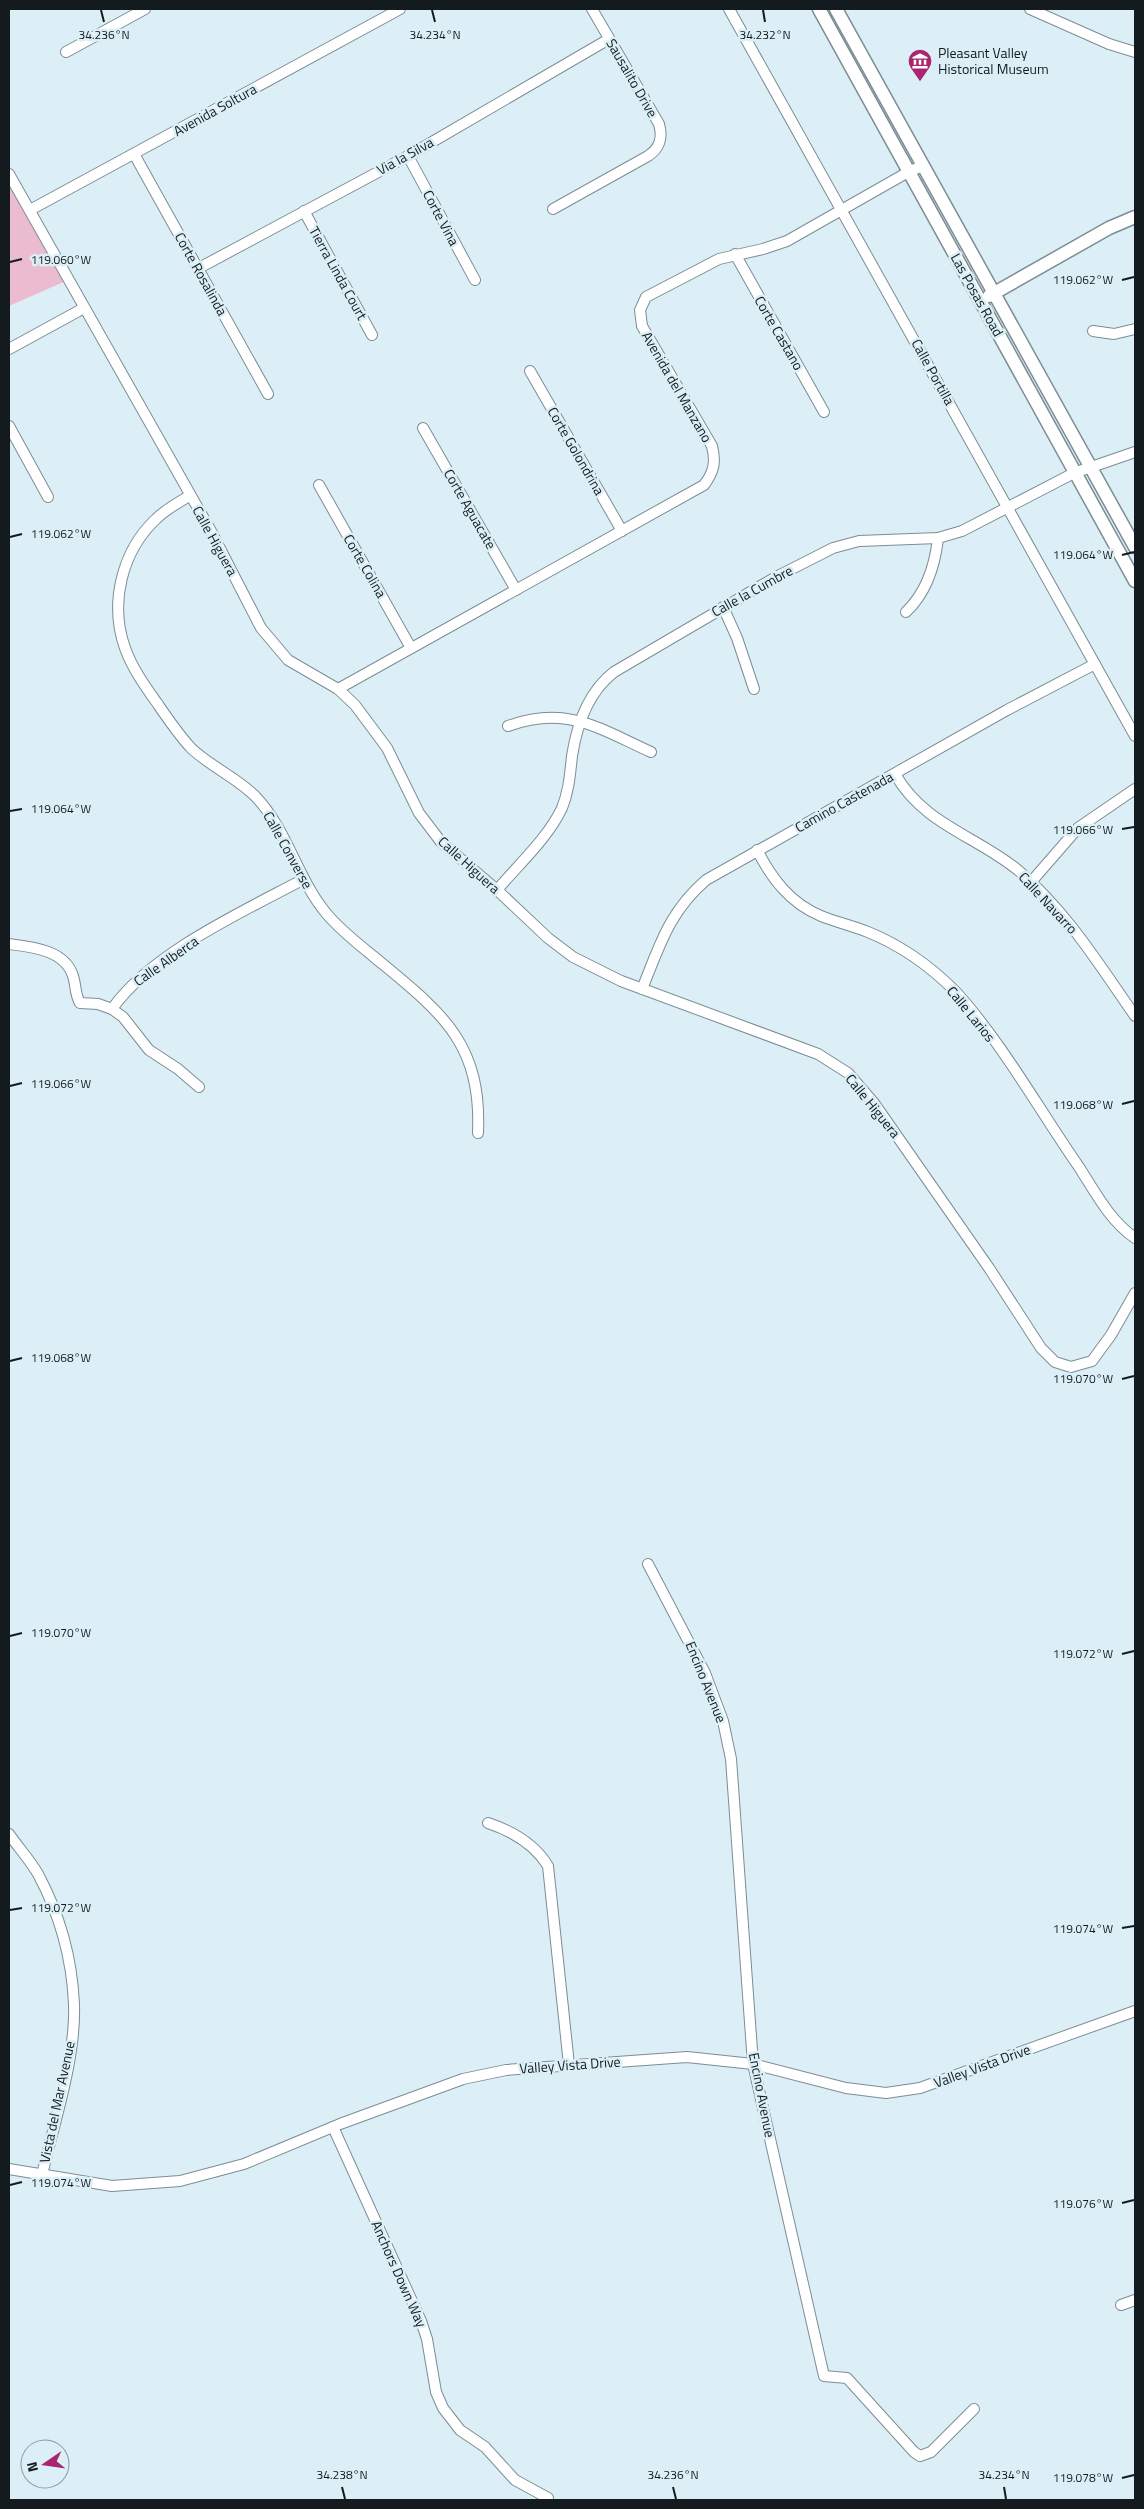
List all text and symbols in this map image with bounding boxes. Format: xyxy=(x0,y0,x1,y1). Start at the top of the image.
text: 34.236°N xyxy=(78,25,130,44)
text: 34.234°N xyxy=(409,25,461,44)
text: 34.232°N xyxy=(739,25,791,44)
street label: Sausalito Drive xyxy=(601,34,663,121)
place label: Pleasant Valley Historical Museum xyxy=(938,42,1049,79)
museum icon: Pleasant Valley Historical Museum xyxy=(907,48,933,82)
street label: Avenida Soltura xyxy=(169,78,260,141)
street label: Via la Silva xyxy=(372,131,437,180)
street label: Corte Vina xyxy=(418,186,465,249)
street label: Tierra Linda Court xyxy=(304,222,373,323)
street label: Corte Rosalinda xyxy=(170,228,233,319)
street label: Las Posas Road xyxy=(946,249,1009,340)
text: 119.060°W xyxy=(31,250,91,269)
text: 119.062°W xyxy=(1053,270,1113,289)
street label: Corte Castano xyxy=(750,292,809,374)
street label: Avenida del Manzano xyxy=(637,327,718,446)
street label: Calle Portilla xyxy=(907,335,960,409)
street label: Corte Golondrina xyxy=(543,403,610,499)
street label: Corte Aguacate xyxy=(439,465,502,553)
street label: Calle Higuera xyxy=(188,502,243,580)
text: 119.062°W xyxy=(31,524,91,543)
street label: Corte Colina xyxy=(339,530,392,602)
text: 119.064°W xyxy=(1053,545,1113,564)
street label: Calle la Cumbre xyxy=(707,559,796,622)
street label: Camino Castenada xyxy=(791,766,897,837)
text: 119.064°W xyxy=(31,799,91,818)
street label: Calle Converse xyxy=(258,807,318,892)
text: 119.066°W xyxy=(1053,820,1113,839)
street label: Calle Higuera xyxy=(434,831,505,898)
street label: Calle Navarro xyxy=(1014,867,1083,938)
street label: Calle Alberca xyxy=(129,930,202,991)
street label: Calle Larios xyxy=(942,981,1001,1046)
street label: Calle Higuera xyxy=(841,1069,906,1142)
text: 119.066°W xyxy=(31,1074,91,1093)
text: 119.068°W xyxy=(1053,1095,1113,1114)
text: 119.068°W xyxy=(31,1348,91,1367)
text: 119.070°W xyxy=(1053,1369,1113,1388)
text: 119.070°W xyxy=(31,1623,91,1642)
street label: Encino Avenue xyxy=(681,1638,732,1726)
text: 119.072°W xyxy=(1053,1644,1113,1663)
text: 119.072°W xyxy=(31,1898,91,1917)
text: 119.074°W xyxy=(1053,1919,1113,1938)
street label: Valley Vista Drive xyxy=(931,2038,1033,2093)
street label: Vista del Mar Avenue xyxy=(33,2039,80,2165)
street label: Valley Vista Drive xyxy=(519,2050,621,2079)
street label: Encino Avenue xyxy=(744,2051,781,2139)
text: 119.074°W xyxy=(31,2173,91,2192)
text: 119.076°W xyxy=(1053,2194,1113,2213)
street label: Anchors Down Way xyxy=(367,2217,432,2331)
north arrow xyxy=(20,2439,70,2489)
text: N xyxy=(21,2460,43,2474)
text: 34.238°N xyxy=(316,2465,368,2484)
text: 34.236°N xyxy=(647,2465,699,2484)
text: 34.234°N xyxy=(978,2465,1030,2484)
text: 119.078°W xyxy=(1053,2468,1113,2487)

